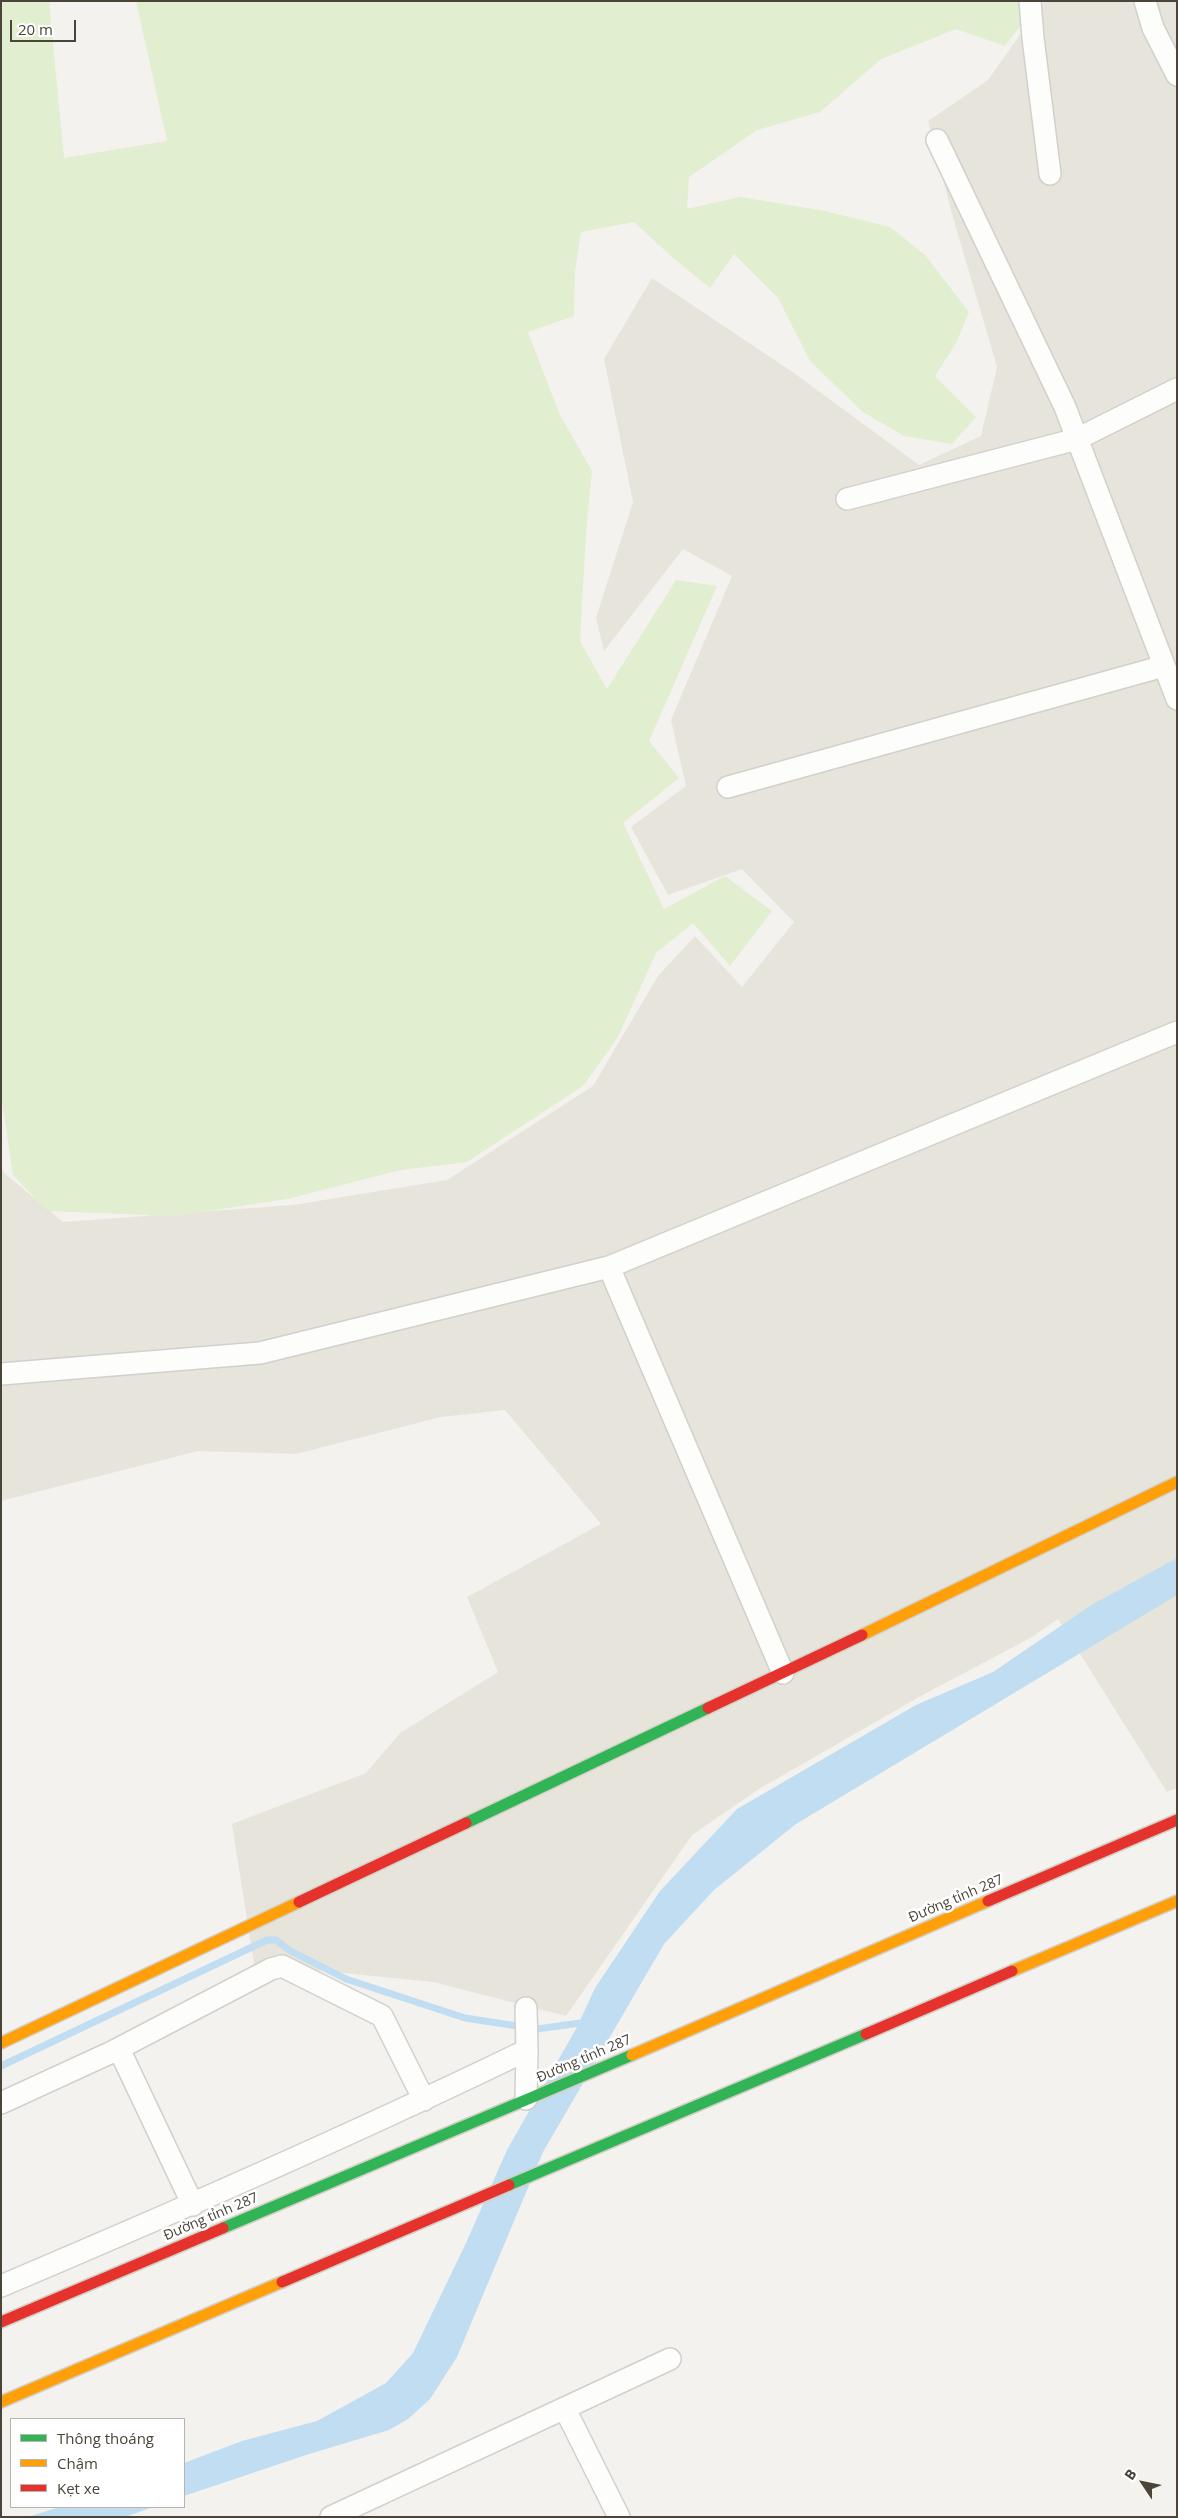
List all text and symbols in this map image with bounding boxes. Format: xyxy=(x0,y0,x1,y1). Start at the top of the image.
scale bar xyxy=(12,10,79,42)
text: 20 m xyxy=(18,19,53,39)
street label: Đường tỉnh 287 xyxy=(906,1872,1006,1926)
street label: Đường tỉnh 287 xyxy=(534,2032,634,2086)
street label: Đường tỉnh 287 xyxy=(161,2190,261,2244)
legend xyxy=(10,2418,185,2508)
text: Thông thoáng xyxy=(57,2428,154,2448)
text: Chậm xyxy=(57,2453,98,2473)
north arrow xyxy=(1118,2458,1168,2508)
text: B xyxy=(1120,2465,1141,2484)
text: Kẹt xe xyxy=(57,2478,100,2498)

